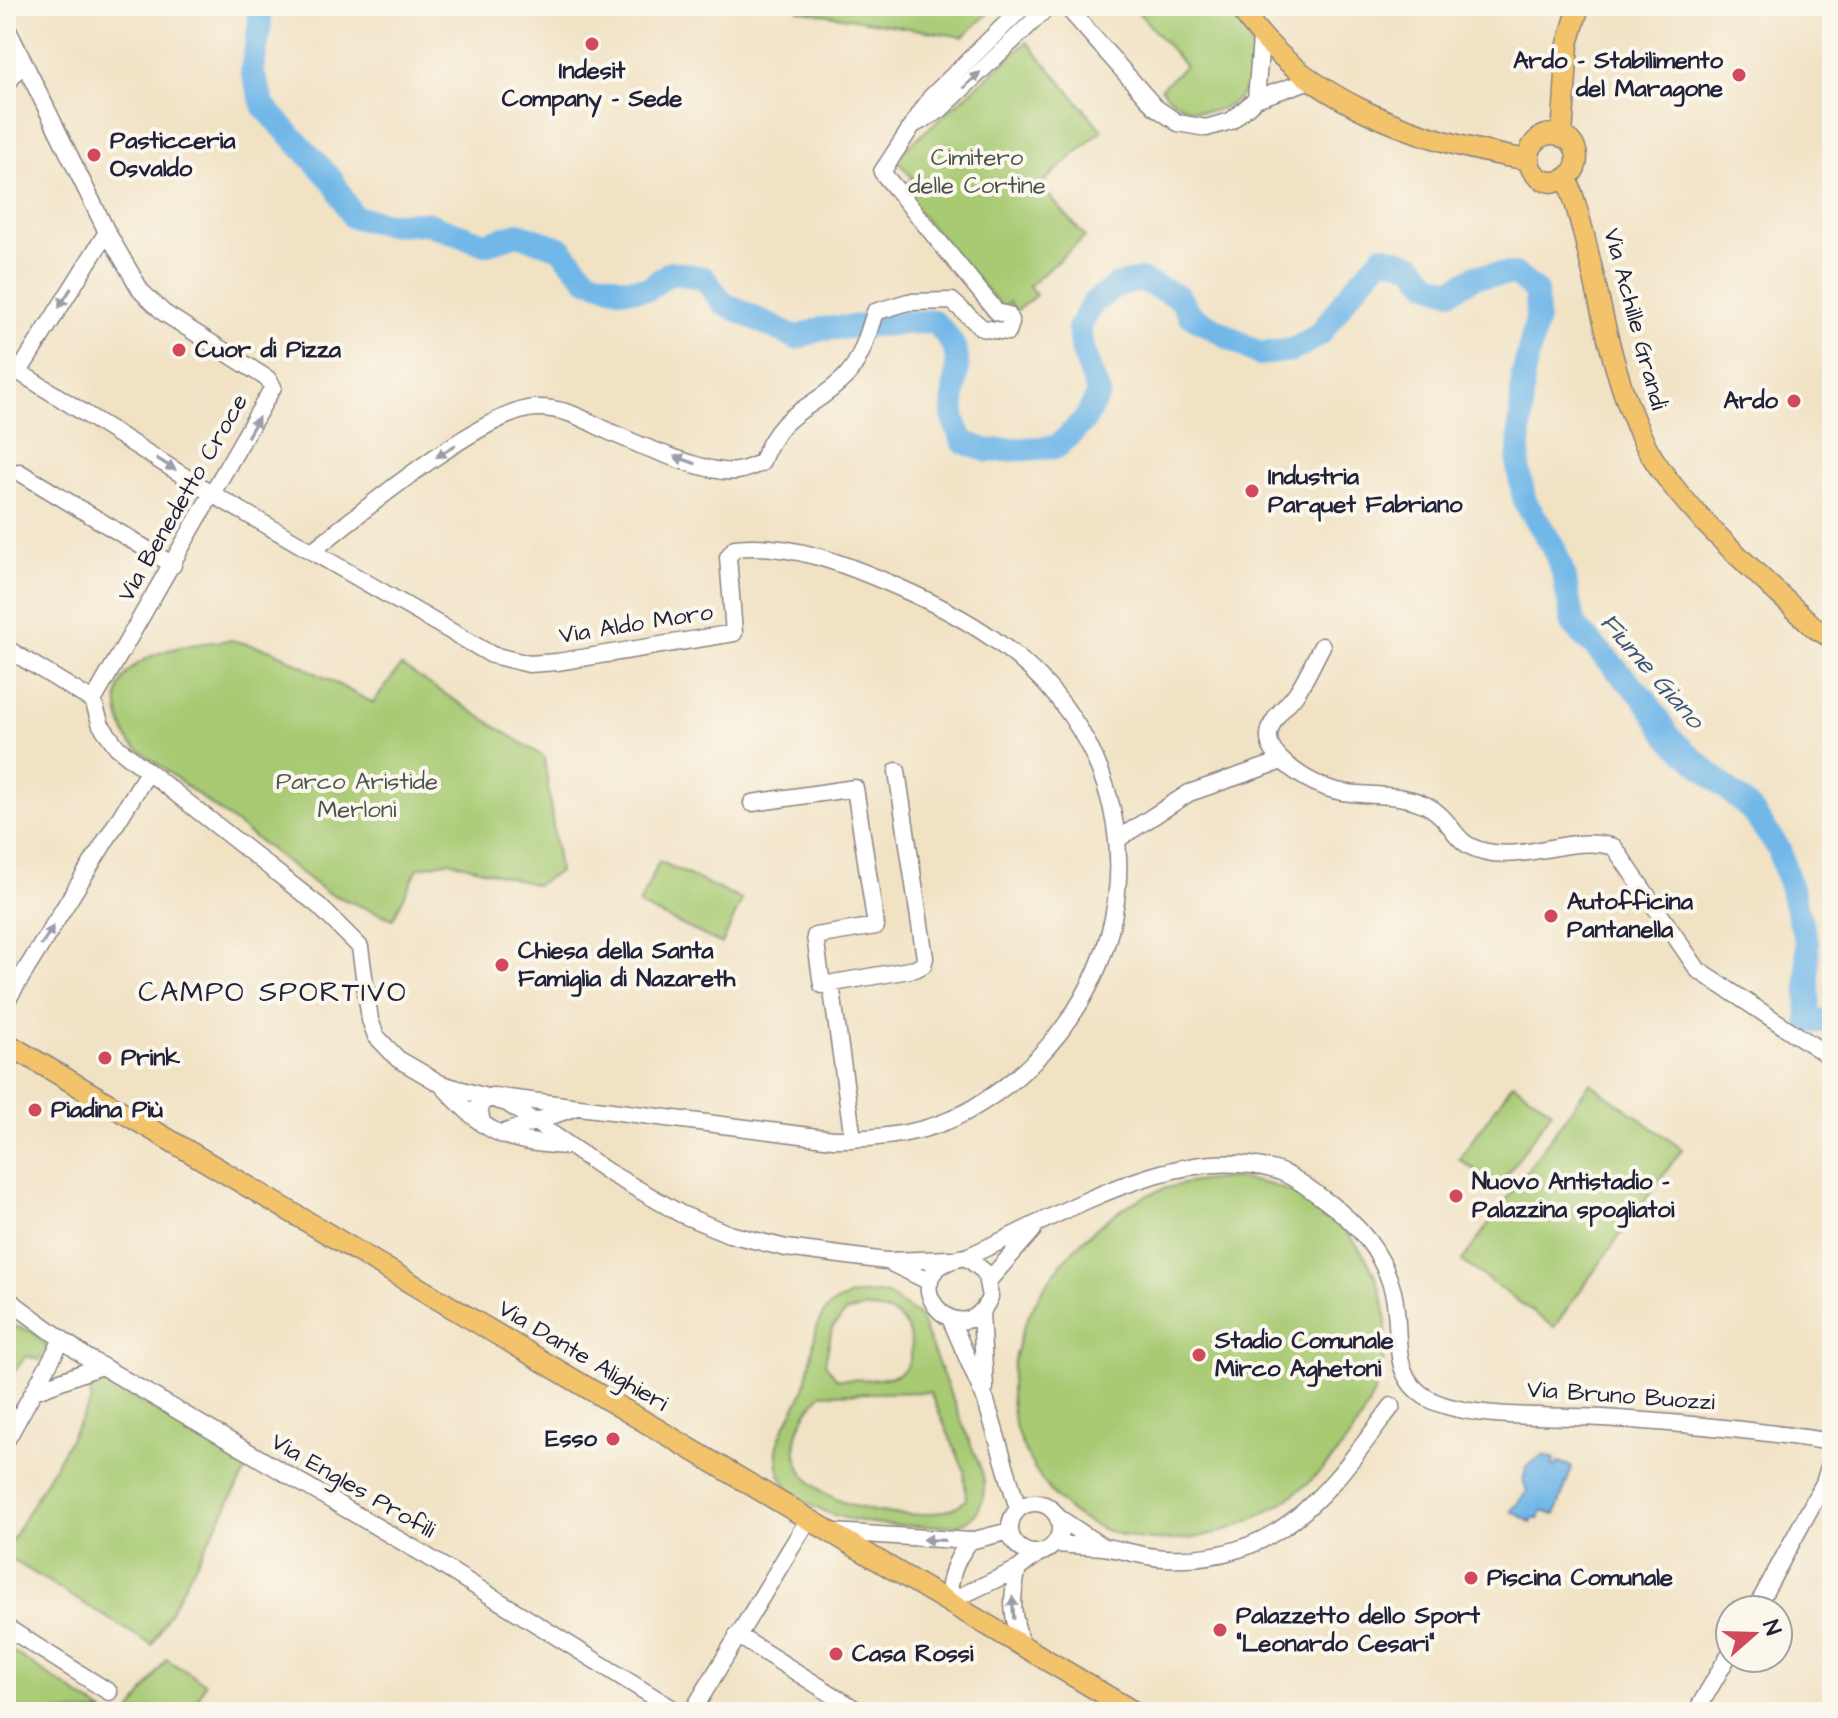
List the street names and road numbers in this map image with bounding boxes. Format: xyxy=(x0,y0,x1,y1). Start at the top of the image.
street label: Via Achille Grandi xyxy=(1594,224,1676,414)
street label: Via Benedetto Croce xyxy=(109,388,257,608)
street label: Via Aldo Moro xyxy=(557,595,716,653)
street label: Via Dante Alighieri xyxy=(491,1292,675,1421)
street label: Via Bruno Buozzi xyxy=(1526,1372,1716,1420)
street label: Via Engles Profili xyxy=(264,1425,442,1548)

